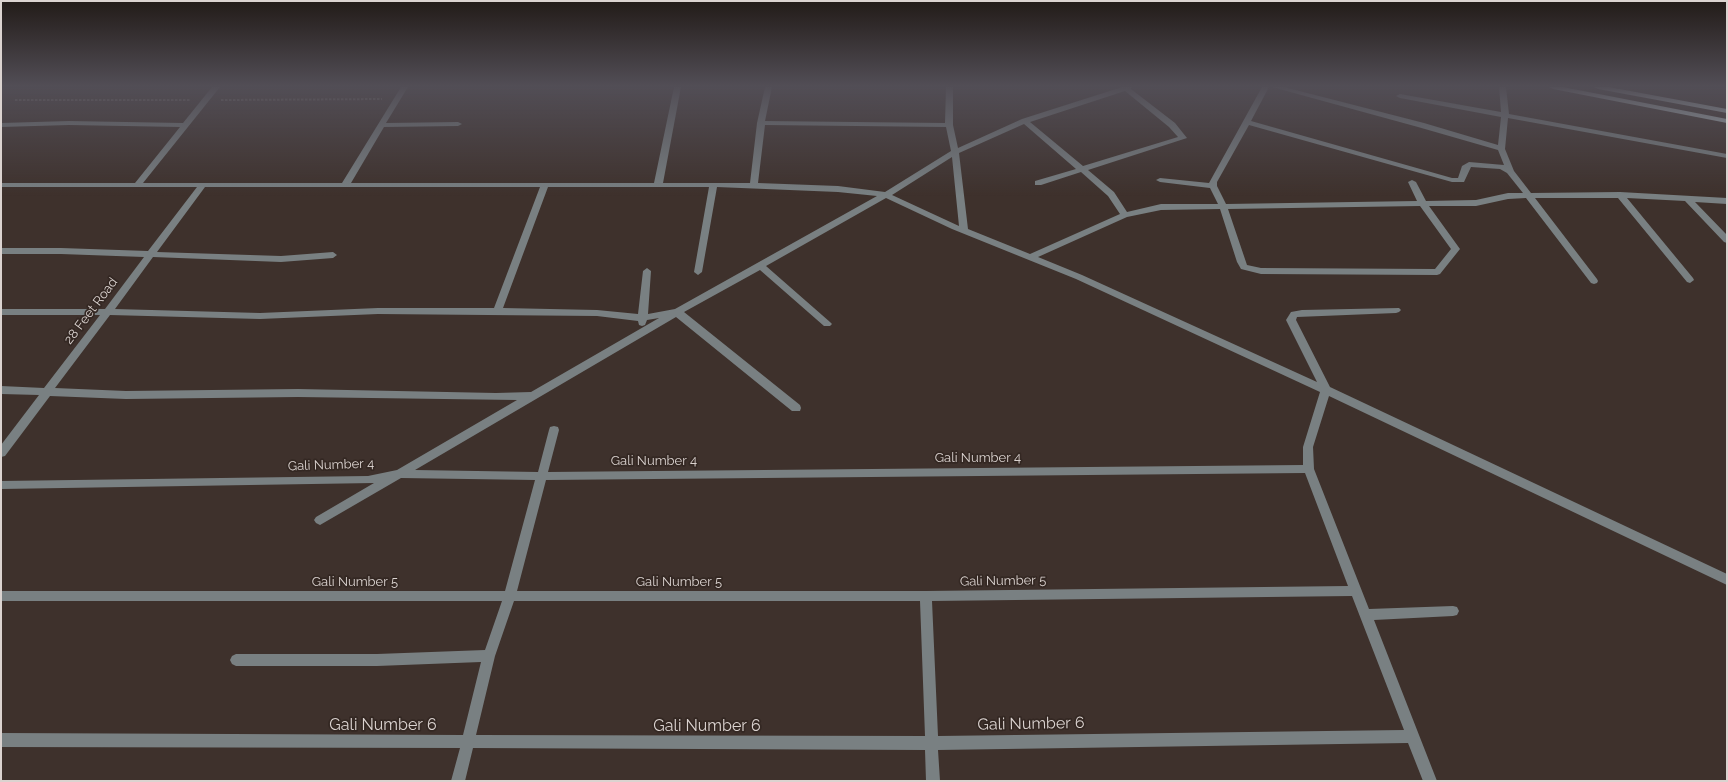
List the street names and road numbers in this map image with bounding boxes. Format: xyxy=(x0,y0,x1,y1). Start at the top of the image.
street label: 28 Feet Road xyxy=(61,275,121,347)
street label: Gali Number 4 xyxy=(935,450,1021,466)
street label: Gali Number 4 xyxy=(611,453,697,469)
street label: Gali Number 4 xyxy=(288,456,374,474)
street label: Gali Number 5 xyxy=(960,572,1046,590)
street label: Gali Number 5 xyxy=(312,574,398,590)
street label: Gali Number 5 xyxy=(636,574,722,590)
street label: Gali Number 6 xyxy=(977,713,1085,735)
street label: Gali Number 6 xyxy=(329,715,437,735)
street label: Gali Number 6 xyxy=(653,716,761,736)

